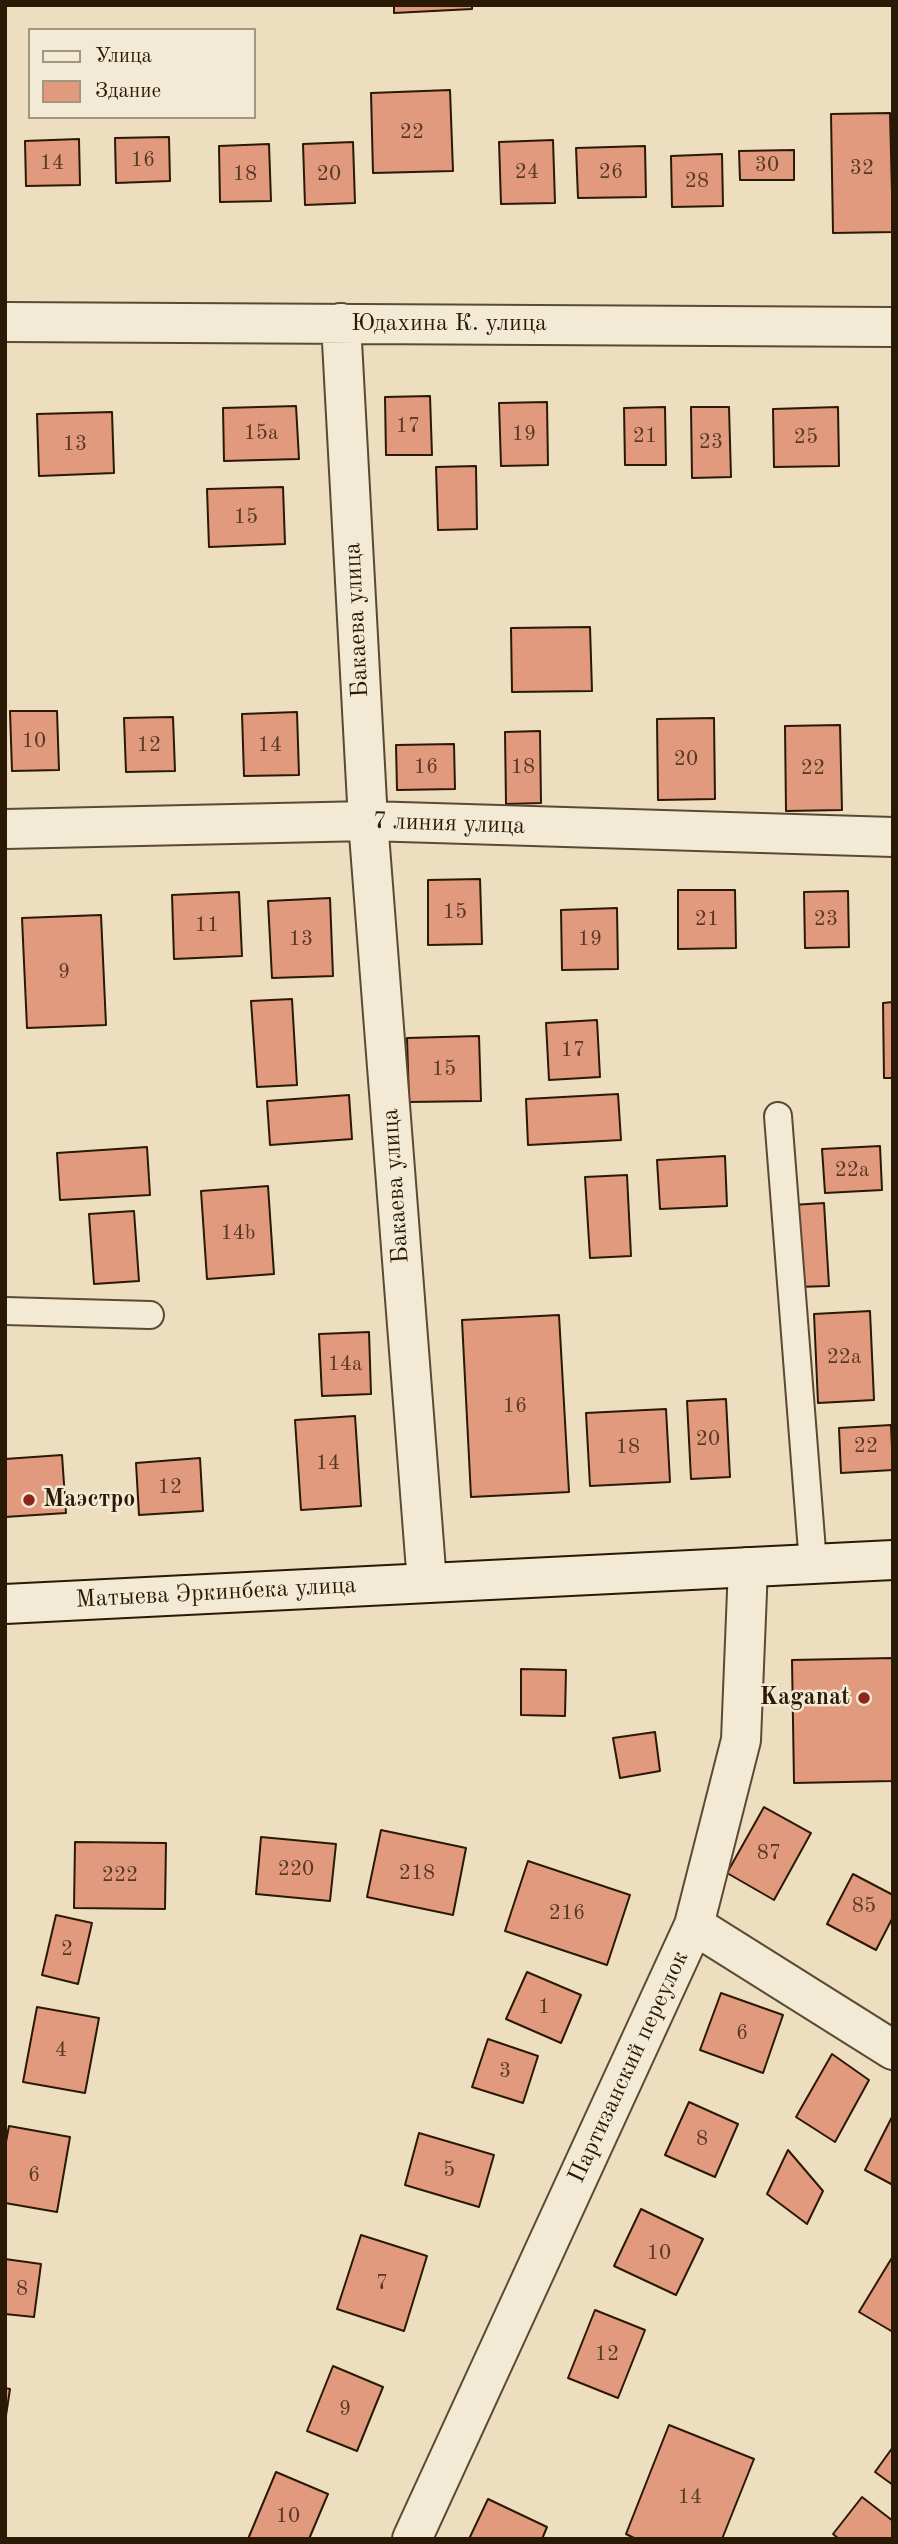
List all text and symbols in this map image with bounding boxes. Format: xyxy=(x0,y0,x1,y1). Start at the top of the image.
legend xyxy=(28,28,256,119)
text: Улица xyxy=(95,46,152,67)
text: Здание xyxy=(95,81,161,102)
house number: 22 xyxy=(400,119,424,145)
house number: 16 xyxy=(131,147,155,173)
house number: 14 xyxy=(40,150,64,176)
house number: 30 xyxy=(755,152,779,178)
house number: 32 xyxy=(850,155,874,181)
house number: 24 xyxy=(515,159,539,185)
house number: 26 xyxy=(599,159,623,185)
house number: 18 xyxy=(233,161,257,187)
house number: 20 xyxy=(317,161,341,187)
house number: 28 xyxy=(685,168,709,194)
street label: Юдахина К. улица xyxy=(351,310,547,338)
house number: 17 xyxy=(396,413,420,439)
house number: 15a xyxy=(244,420,278,446)
house number: 19 xyxy=(512,421,536,447)
house number: 21 xyxy=(633,423,657,449)
house number: 25 xyxy=(794,424,818,450)
house number: 23 xyxy=(699,429,723,455)
house number: 13 xyxy=(63,431,87,457)
house number: 15 xyxy=(234,504,258,530)
street label: Бакаева улица xyxy=(339,542,375,698)
house number: 10 xyxy=(22,728,46,754)
house number: 12 xyxy=(137,732,161,758)
house number: 14 xyxy=(258,732,282,758)
house number: 20 xyxy=(674,746,698,772)
house number: 16 xyxy=(414,754,438,780)
house number: 18 xyxy=(511,754,535,780)
house number: 22 xyxy=(801,755,825,781)
street label: 7 линия улица xyxy=(372,807,526,841)
house number: 15 xyxy=(443,899,467,925)
house number: 21 xyxy=(695,906,719,932)
house number: 23 xyxy=(814,906,838,932)
house number: 11 xyxy=(195,912,219,938)
house number: 13 xyxy=(289,926,313,952)
house number: 19 xyxy=(578,926,602,952)
house number: 9 xyxy=(58,959,70,985)
house number: 17 xyxy=(561,1037,585,1063)
house number: 15 xyxy=(432,1056,456,1082)
street label: Бакаева улица xyxy=(376,1108,416,1264)
house number: 22а xyxy=(835,1157,869,1183)
house number: 14b xyxy=(220,1220,256,1246)
house number: 22a xyxy=(827,1344,861,1370)
house number: 14a xyxy=(328,1351,362,1377)
house number: 16 xyxy=(503,1393,527,1419)
house number: 20 xyxy=(696,1426,720,1452)
house number: 22 xyxy=(854,1433,878,1459)
house number: 18 xyxy=(616,1434,640,1460)
house number: 14 xyxy=(316,1450,340,1476)
house number: 12 xyxy=(158,1474,182,1500)
place label: Маэстро xyxy=(43,1486,135,1514)
marker: Маэстро xyxy=(21,1492,37,1508)
street label: Матыева Эркинбека улица xyxy=(75,1571,357,1615)
place label: Kaganat xyxy=(760,1684,850,1712)
marker: Kaganat xyxy=(856,1690,872,1706)
house number: 87 xyxy=(757,1840,781,1866)
house number: 220 xyxy=(278,1856,314,1882)
house number: 218 xyxy=(399,1860,435,1886)
house number: 222 xyxy=(102,1862,138,1888)
house number: 85 xyxy=(852,1893,876,1919)
house number: 216 xyxy=(549,1900,585,1926)
house number: 2 xyxy=(61,1936,73,1962)
street label: Партизанский переулок xyxy=(562,1946,696,2188)
house number: 1 xyxy=(538,1994,550,2020)
house number: 6 xyxy=(736,2020,748,2046)
house number: 4 xyxy=(55,2037,67,2063)
house number: 3 xyxy=(499,2058,511,2084)
house number: 8 xyxy=(696,2126,708,2152)
house number: 5 xyxy=(443,2157,455,2183)
house number: 6 xyxy=(28,2162,40,2188)
house number: 10 xyxy=(647,2240,671,2266)
house number: 7 xyxy=(376,2270,388,2296)
house number: 8 xyxy=(16,2276,28,2302)
house number: 12 xyxy=(595,2341,619,2367)
house number: 9 xyxy=(339,2396,351,2422)
house number: 14 xyxy=(678,2484,702,2510)
house number: 10 xyxy=(276,2503,300,2529)

